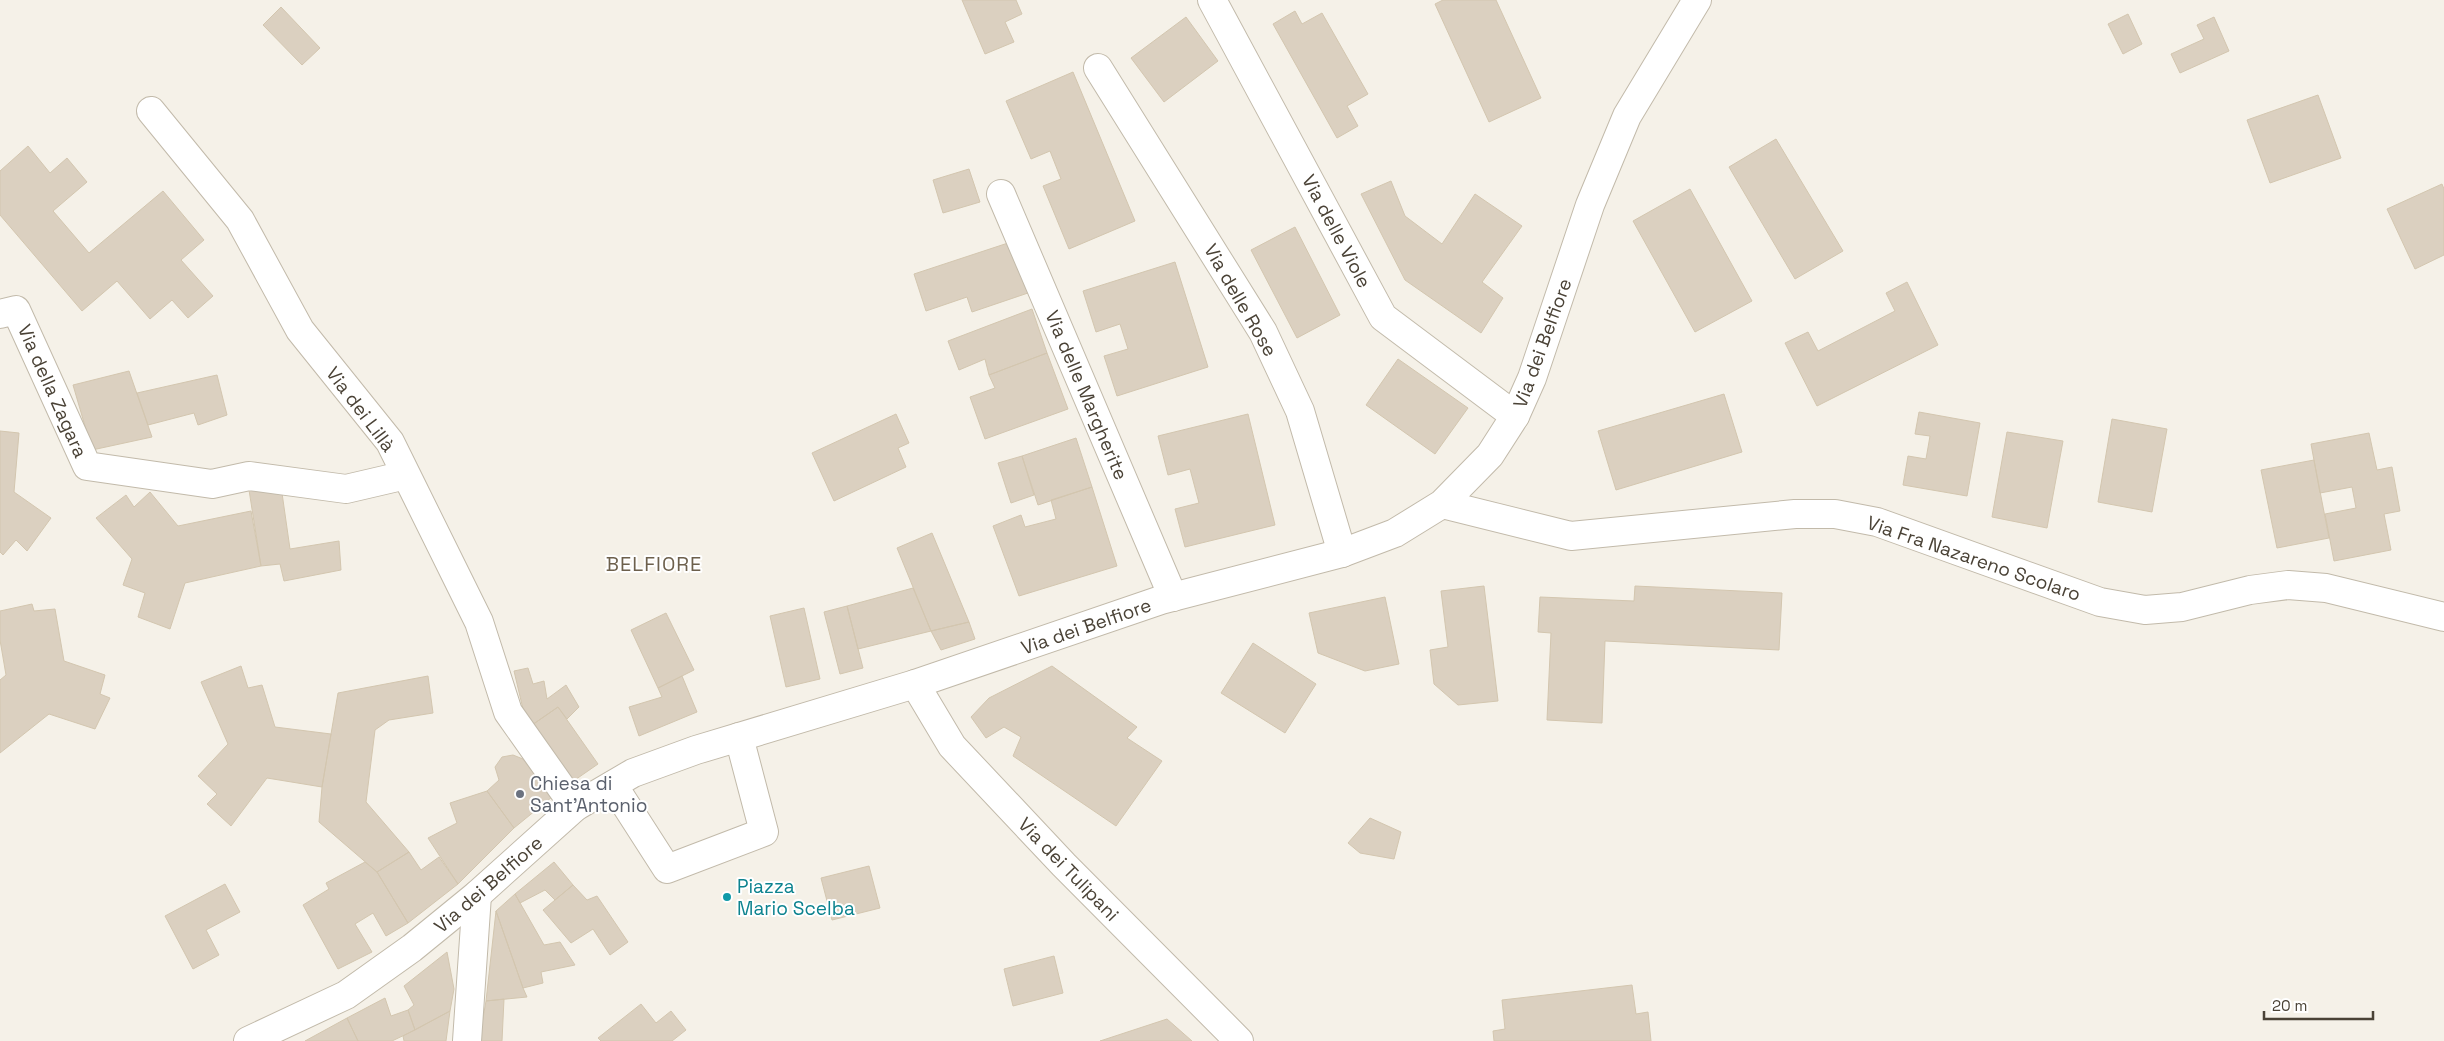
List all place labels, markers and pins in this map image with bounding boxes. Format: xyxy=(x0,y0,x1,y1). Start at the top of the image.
place label: Chiesa di Sant'Antonio xyxy=(530,771,647,818)
marker: Chiesa di Sant'Antonio xyxy=(514,788,526,800)
place label: Piazza Mario Scelba xyxy=(737,874,855,921)
marker: Piazza Mario Scelba xyxy=(721,891,733,903)

